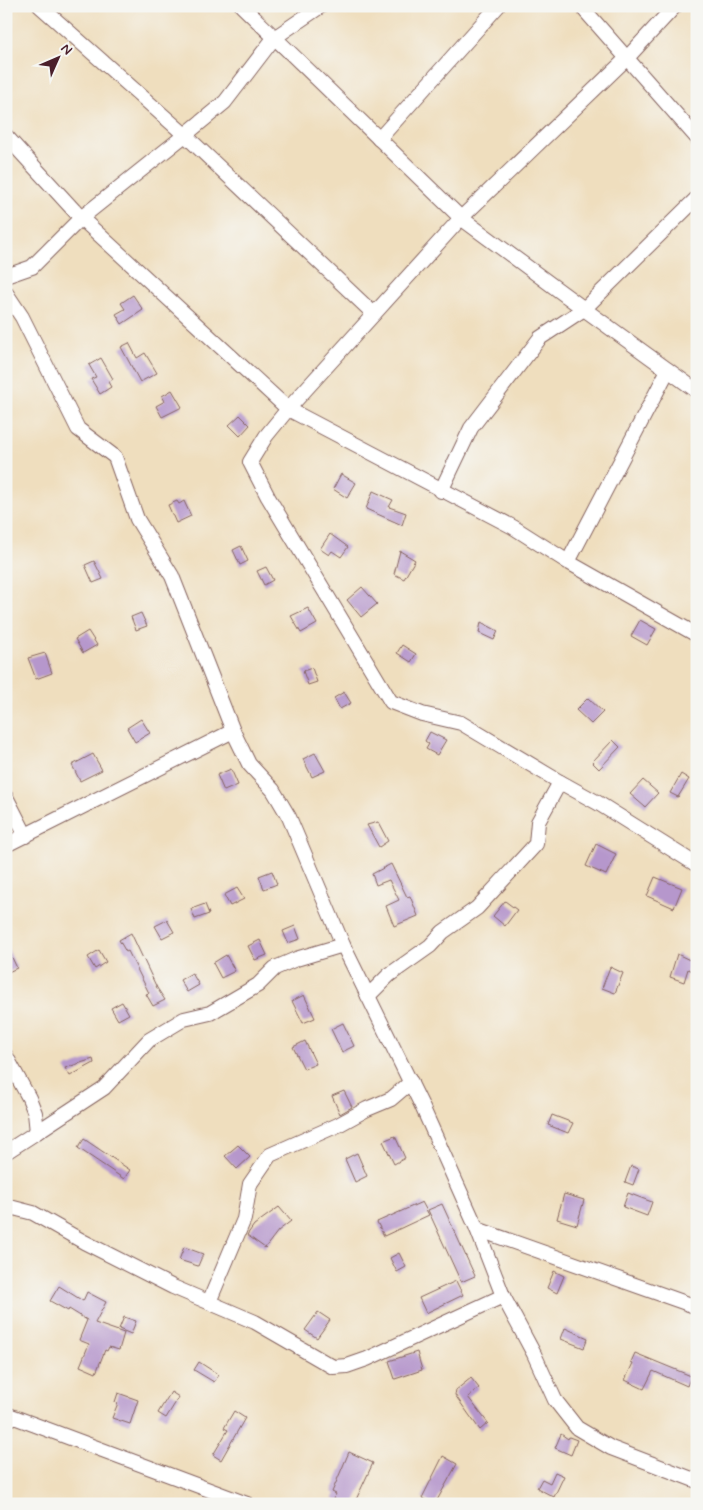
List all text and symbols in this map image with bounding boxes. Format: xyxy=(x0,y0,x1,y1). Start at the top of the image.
north arrow xyxy=(32,32,82,82)
text: N xyxy=(57,40,76,59)

